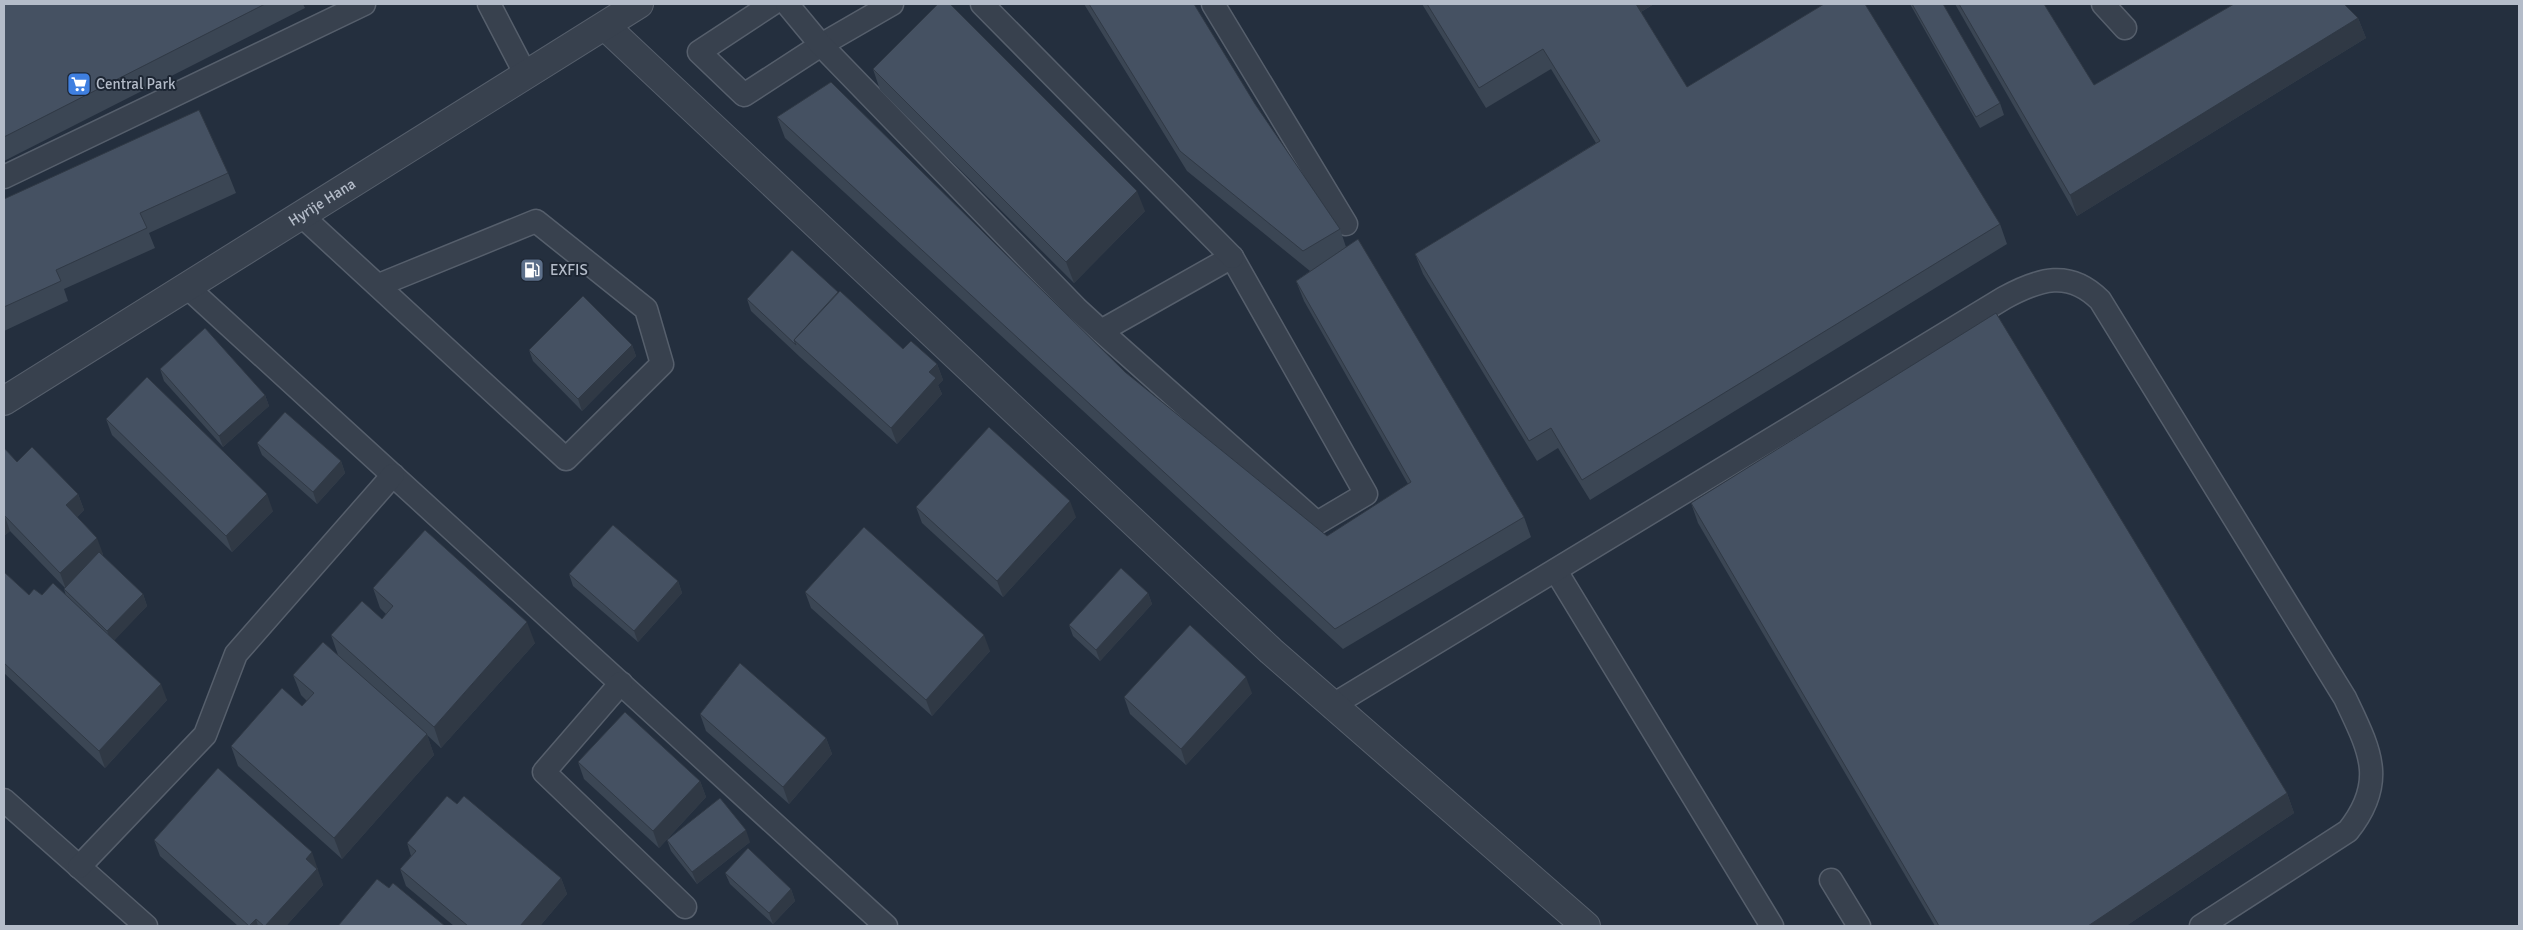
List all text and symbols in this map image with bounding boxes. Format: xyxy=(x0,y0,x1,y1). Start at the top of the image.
supermarket icon: Central Park xyxy=(66,71,92,97)
place label: Central Park xyxy=(96,75,176,93)
street label: Hyrije Hana xyxy=(285,175,359,230)
fuel station icon: EXFIS xyxy=(519,257,545,283)
place label: EXFIS xyxy=(550,261,588,279)

